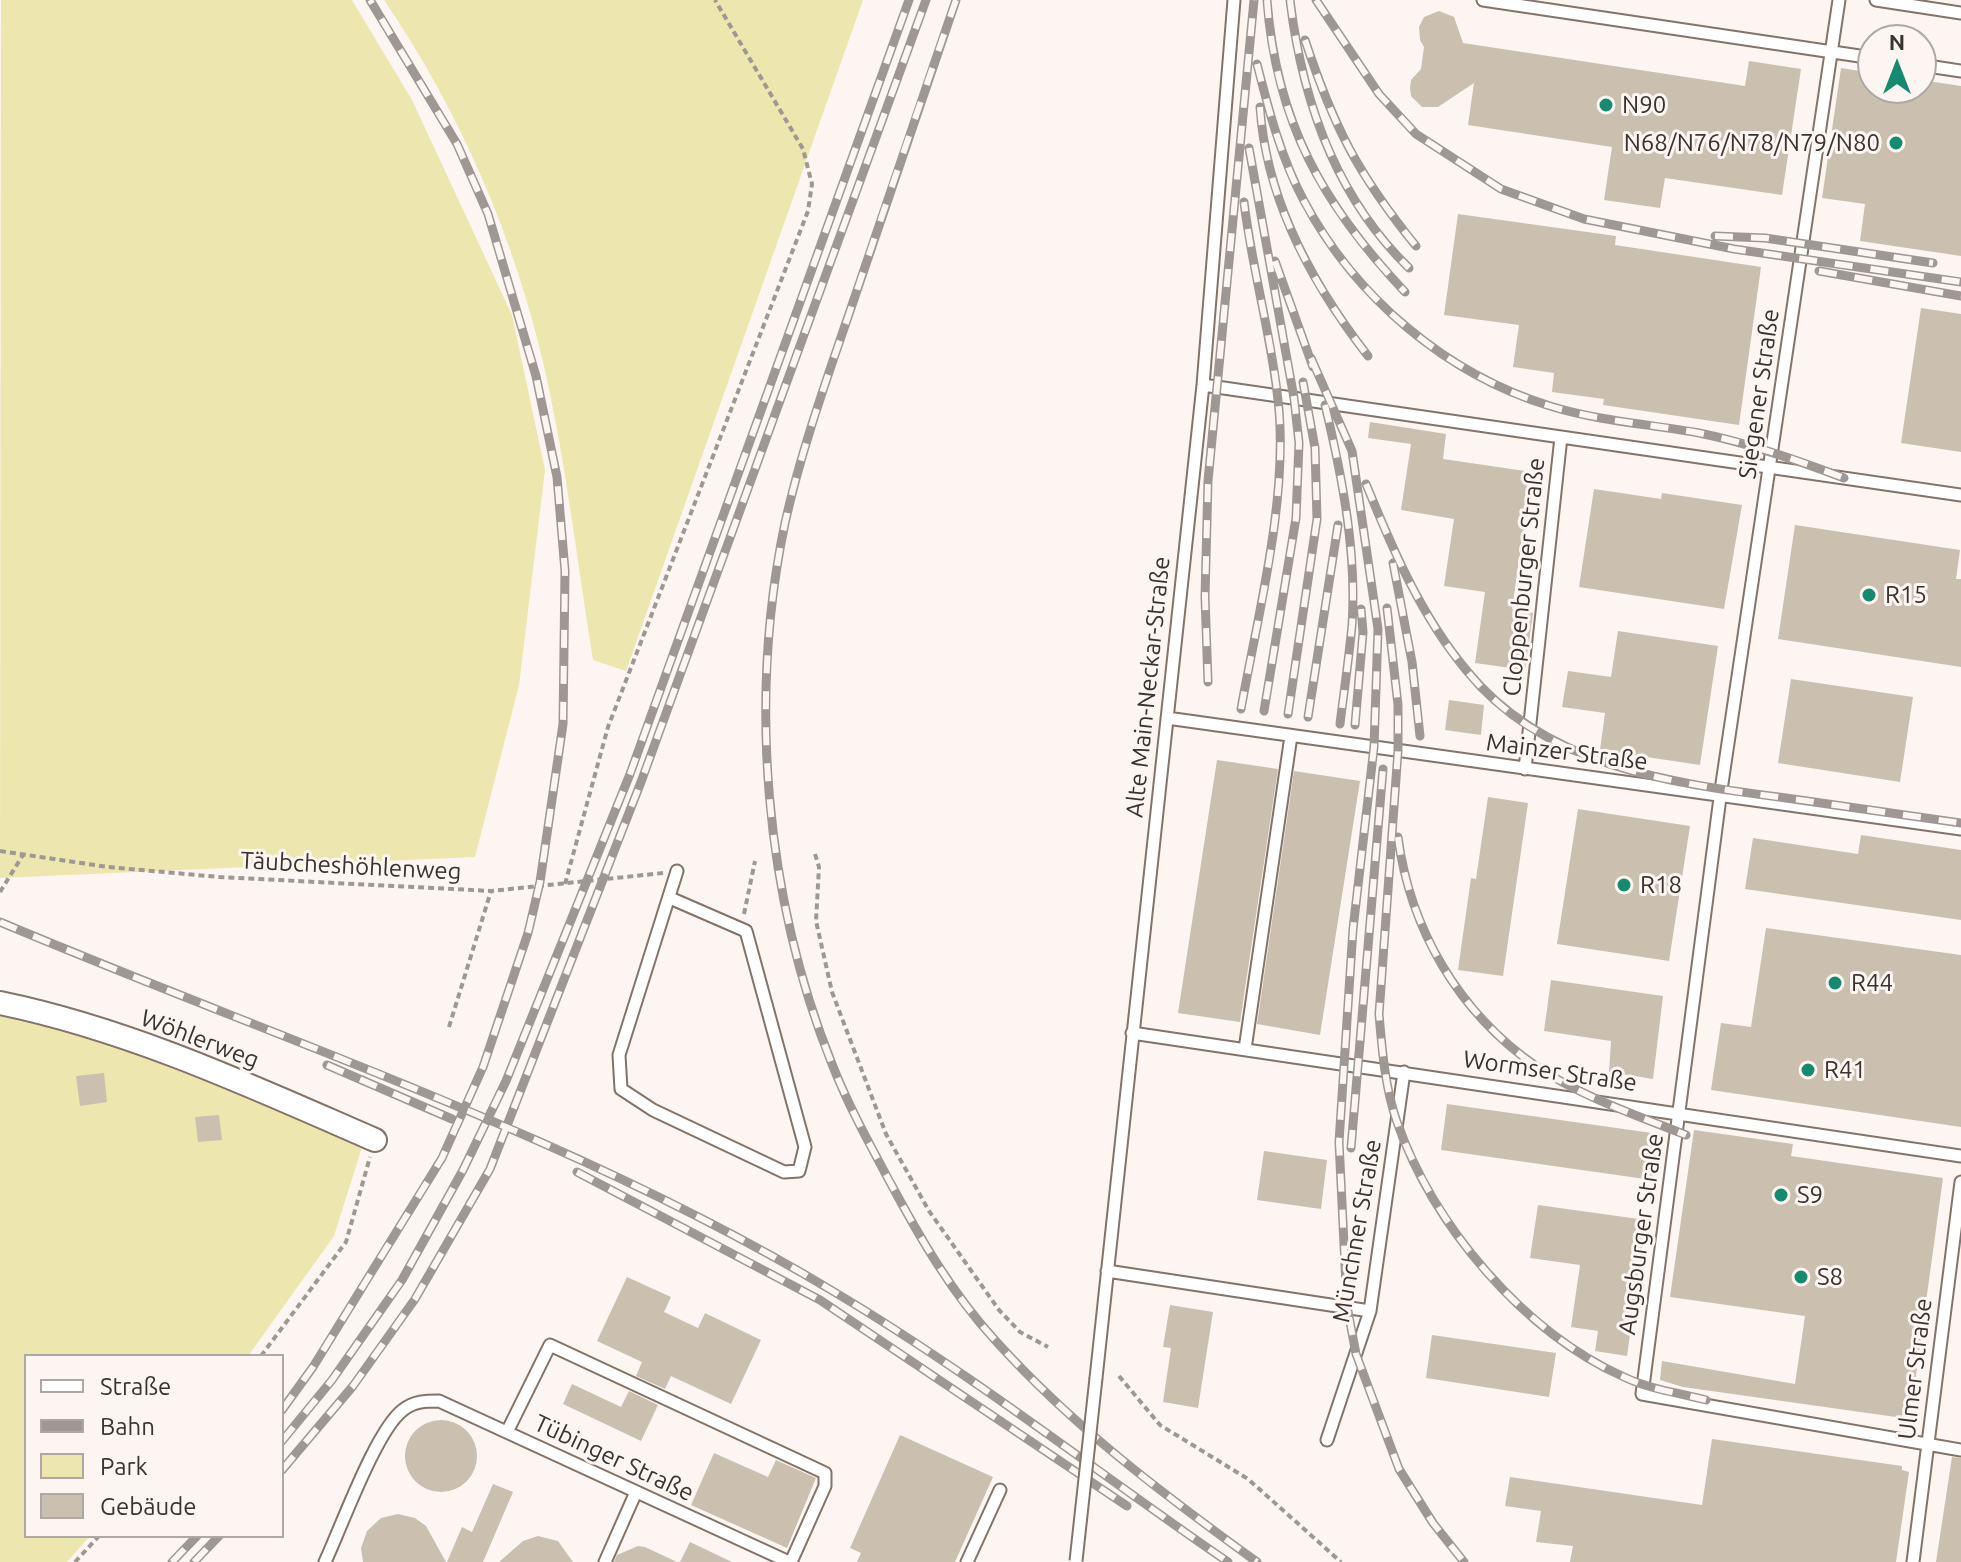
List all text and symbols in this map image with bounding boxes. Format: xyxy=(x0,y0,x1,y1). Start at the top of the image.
north arrow xyxy=(1857,24,1937,104)
text: N xyxy=(1889,29,1905,54)
place label: N90 xyxy=(1622,91,1666,119)
marker: N90 xyxy=(1597,96,1615,114)
place label: N68/N76/N78/N79/N80 xyxy=(1624,129,1880,157)
marker: N68/N76/N78/N79/N80 xyxy=(1887,134,1905,152)
street label: Siegener Straße xyxy=(1733,307,1785,481)
street label: Cloppenburger Straße xyxy=(1497,456,1551,698)
street label: Alte Main-Neckar-Straße xyxy=(1120,555,1176,819)
place label: R15 xyxy=(1885,581,1927,609)
marker: R15 xyxy=(1860,586,1878,604)
street label: Mainzer Straße xyxy=(1485,728,1649,776)
street label: Täubcheshöhlenweg xyxy=(240,846,462,886)
place label: R18 xyxy=(1640,871,1682,899)
marker: R18 xyxy=(1615,876,1633,894)
place label: R44 xyxy=(1851,969,1893,997)
marker: R44 xyxy=(1826,974,1844,992)
street label: Wöhlerweg xyxy=(137,1003,263,1075)
street label: Wormser Straße xyxy=(1461,1045,1639,1097)
place label: R41 xyxy=(1824,1056,1866,1084)
marker: R41 xyxy=(1799,1061,1817,1079)
street label: Augsburger Straße xyxy=(1613,1131,1669,1337)
street label: Münchner Straße xyxy=(1327,1137,1387,1325)
place label: S9 xyxy=(1797,1181,1823,1209)
marker: S9 xyxy=(1772,1186,1790,1204)
place label: S8 xyxy=(1817,1263,1843,1291)
marker: S8 xyxy=(1792,1268,1810,1286)
street label: Ulmer Straße xyxy=(1892,1297,1938,1441)
legend xyxy=(24,1354,284,1538)
text: Straße xyxy=(100,1373,171,1400)
street label: Tübinger Straße xyxy=(530,1408,698,1508)
text: Bahn xyxy=(100,1413,155,1440)
text: Park xyxy=(100,1453,148,1480)
text: Gebäude xyxy=(100,1493,197,1520)

